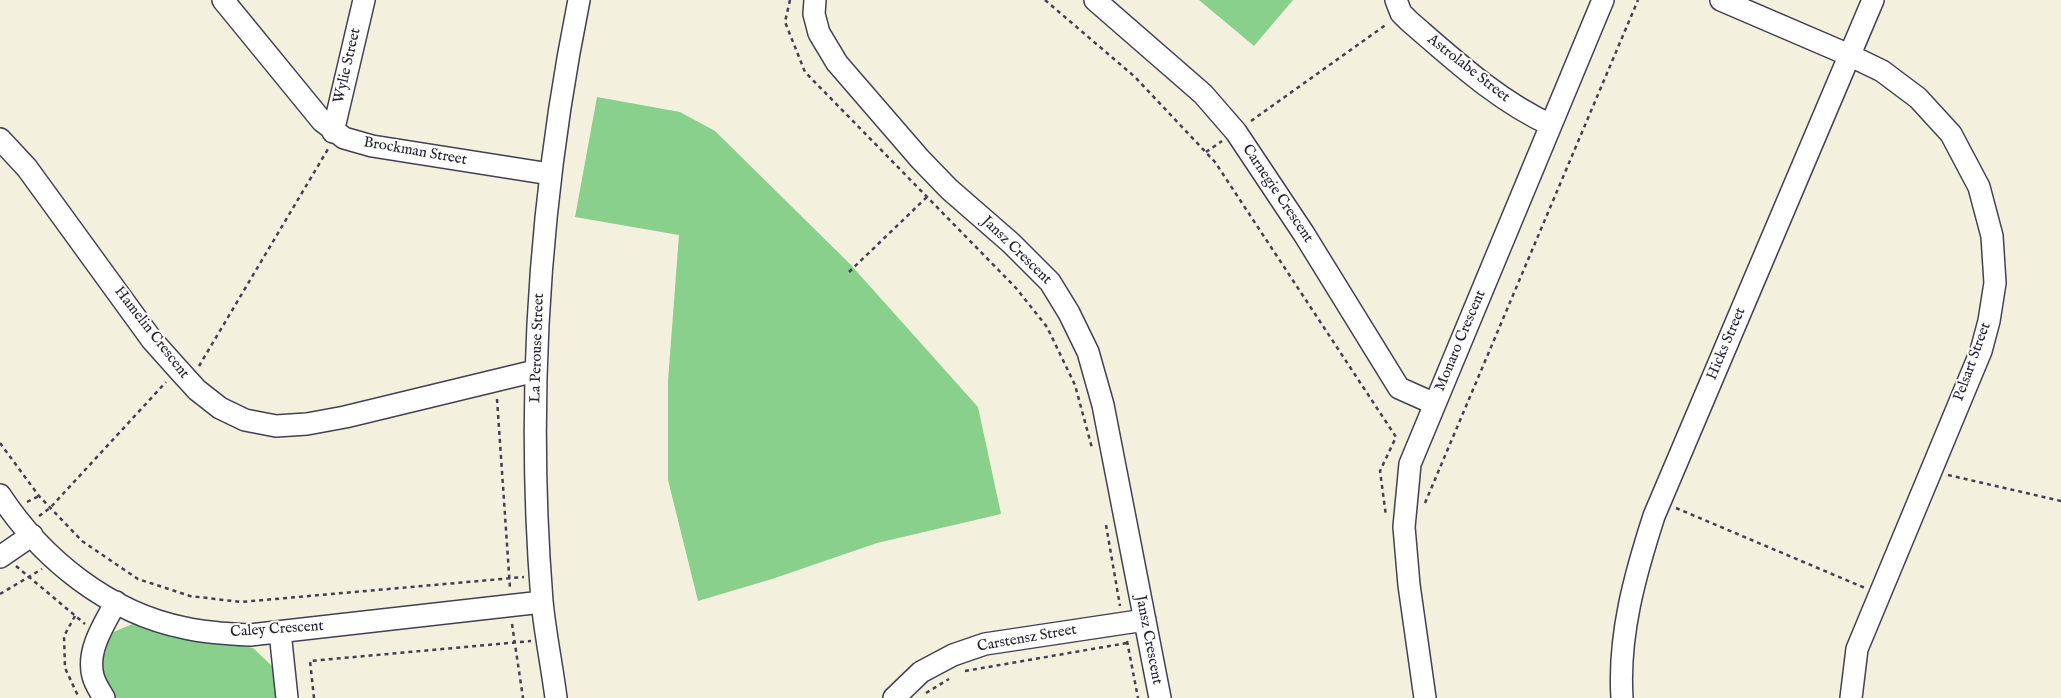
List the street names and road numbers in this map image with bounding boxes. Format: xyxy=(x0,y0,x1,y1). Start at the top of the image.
street label: Wylie Street xyxy=(331,27,365,105)
street label: Astrolabe Street xyxy=(1423,31,1513,107)
street label: Brockman Street xyxy=(362,134,468,170)
street label: Carnegie Crescent xyxy=(1238,141,1316,247)
street label: Jansz Crescent xyxy=(977,213,1055,289)
street label: Hamelin Crescent xyxy=(109,283,193,383)
street label: Monaro Crescent xyxy=(1432,288,1490,394)
street label: La Perouse Street xyxy=(527,293,549,403)
street label: Hicks Street xyxy=(1704,305,1750,383)
street label: Pelsart Street xyxy=(1950,320,1996,404)
street label: Jansz Crescent xyxy=(1131,594,1165,686)
street label: Caley Crescent xyxy=(230,618,324,642)
street label: Carstensz Street xyxy=(976,621,1078,657)

